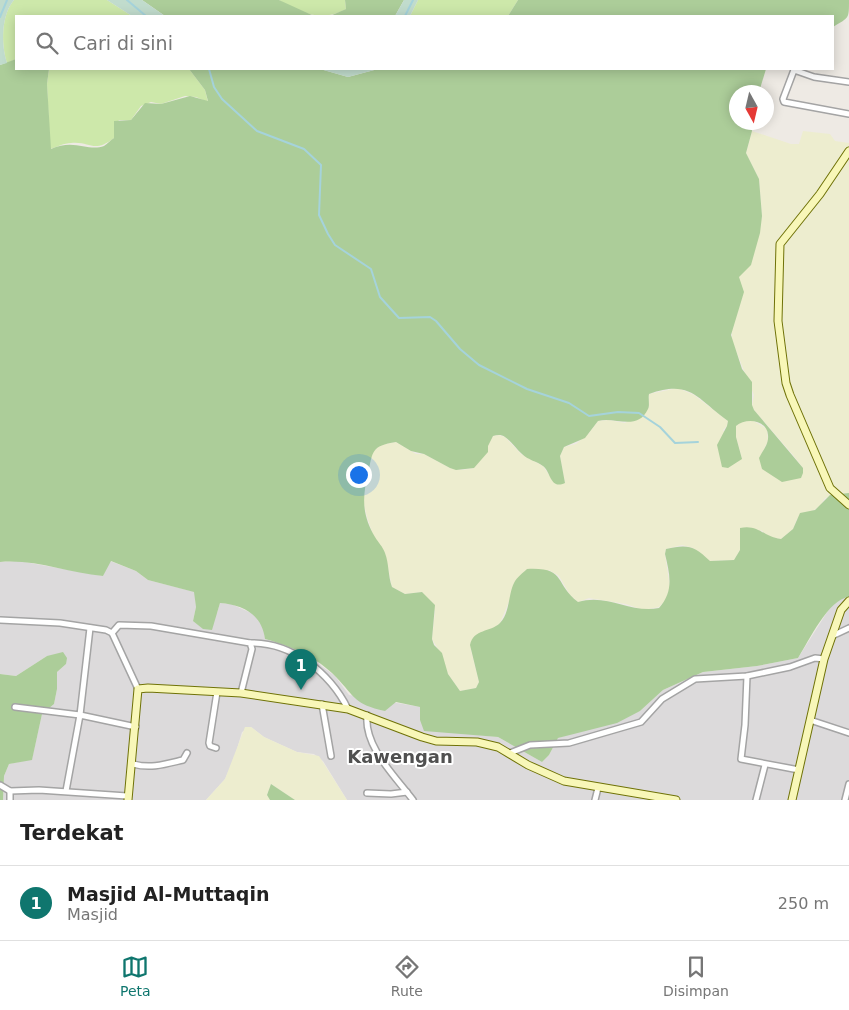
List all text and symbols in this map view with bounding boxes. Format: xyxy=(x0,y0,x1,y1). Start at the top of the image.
search box xyxy=(15,15,834,70)
icon: search xyxy=(33,29,61,57)
text: Cari di sini xyxy=(73,32,173,54)
north arrow xyxy=(729,85,774,130)
your location xyxy=(346,462,372,488)
pin: 1 xyxy=(285,649,317,690)
district label: Kawengan xyxy=(347,746,453,767)
text: Terdekat xyxy=(20,821,124,845)
text: Masjid Al-Muttaqin xyxy=(67,883,269,905)
text: 1 xyxy=(30,894,42,913)
text: 250 m xyxy=(778,894,829,913)
text: Masjid xyxy=(67,905,118,924)
tab: Peta xyxy=(120,953,151,999)
tab: Rute xyxy=(391,953,423,999)
tab: Disimpan xyxy=(663,953,729,999)

